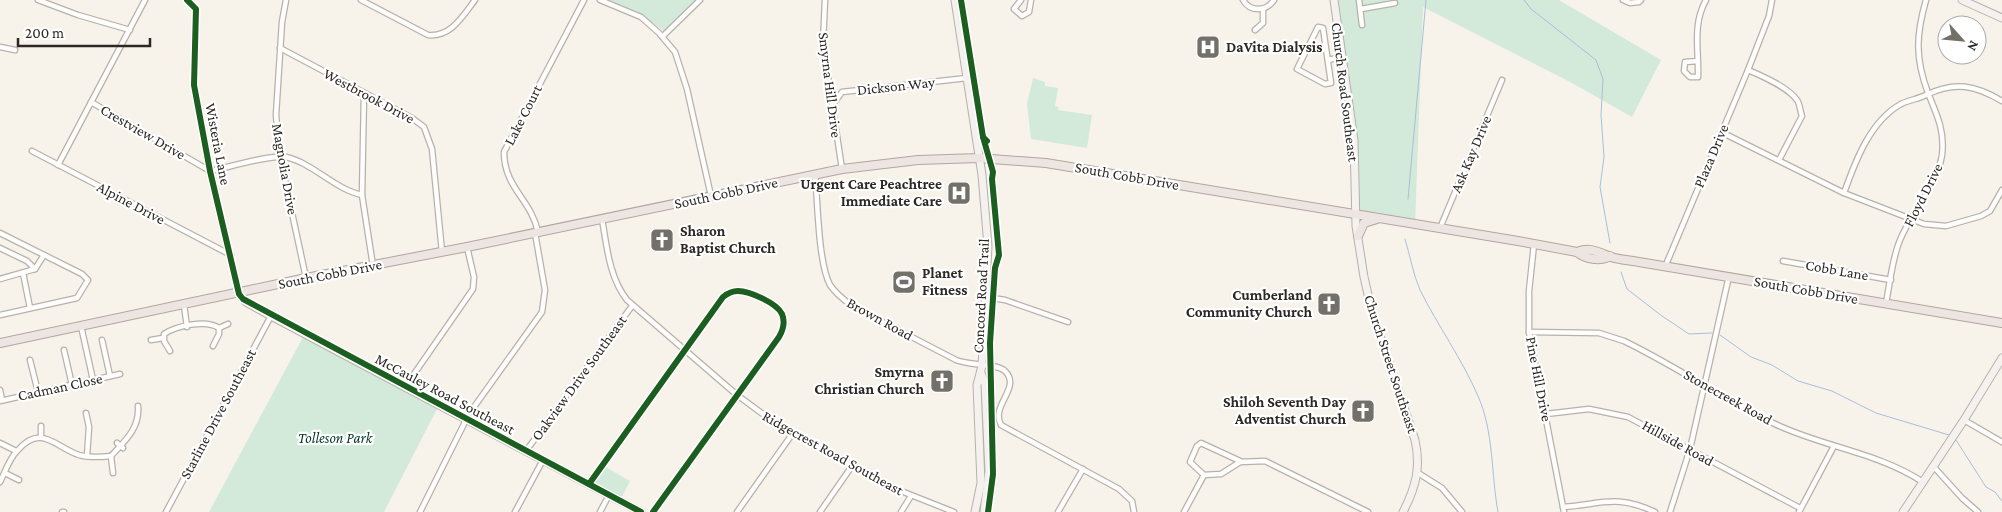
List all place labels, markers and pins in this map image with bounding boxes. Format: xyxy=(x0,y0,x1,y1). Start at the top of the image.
hospital icon: DaVita Dialysis xyxy=(1195,34,1221,60)
place label: DaVita Dialysis xyxy=(1226,39,1322,55)
place label: Urgent Care Peachtree Immediate Care xyxy=(800,176,942,209)
hospital icon: Urgent Care Peachtree Immediate Care xyxy=(946,180,972,206)
place label: Sharon Baptist Church xyxy=(680,223,776,256)
church icon: Sharon Baptist Church xyxy=(649,227,675,253)
place label: Planet Fitness xyxy=(922,265,967,298)
sports icon: Planet Fitness xyxy=(891,269,917,295)
place label: Cumberland Community Church xyxy=(1186,287,1313,320)
church icon: Cumberland Community Church xyxy=(1316,291,1342,317)
place label: Smyrna Christian Church xyxy=(814,364,925,397)
church icon: Smyrna Christian Church xyxy=(929,368,955,394)
place label: Shiloh Seventh Day Adventist Church xyxy=(1223,394,1347,427)
church icon: Shiloh Seventh Day Adventist Church xyxy=(1350,398,1376,424)

